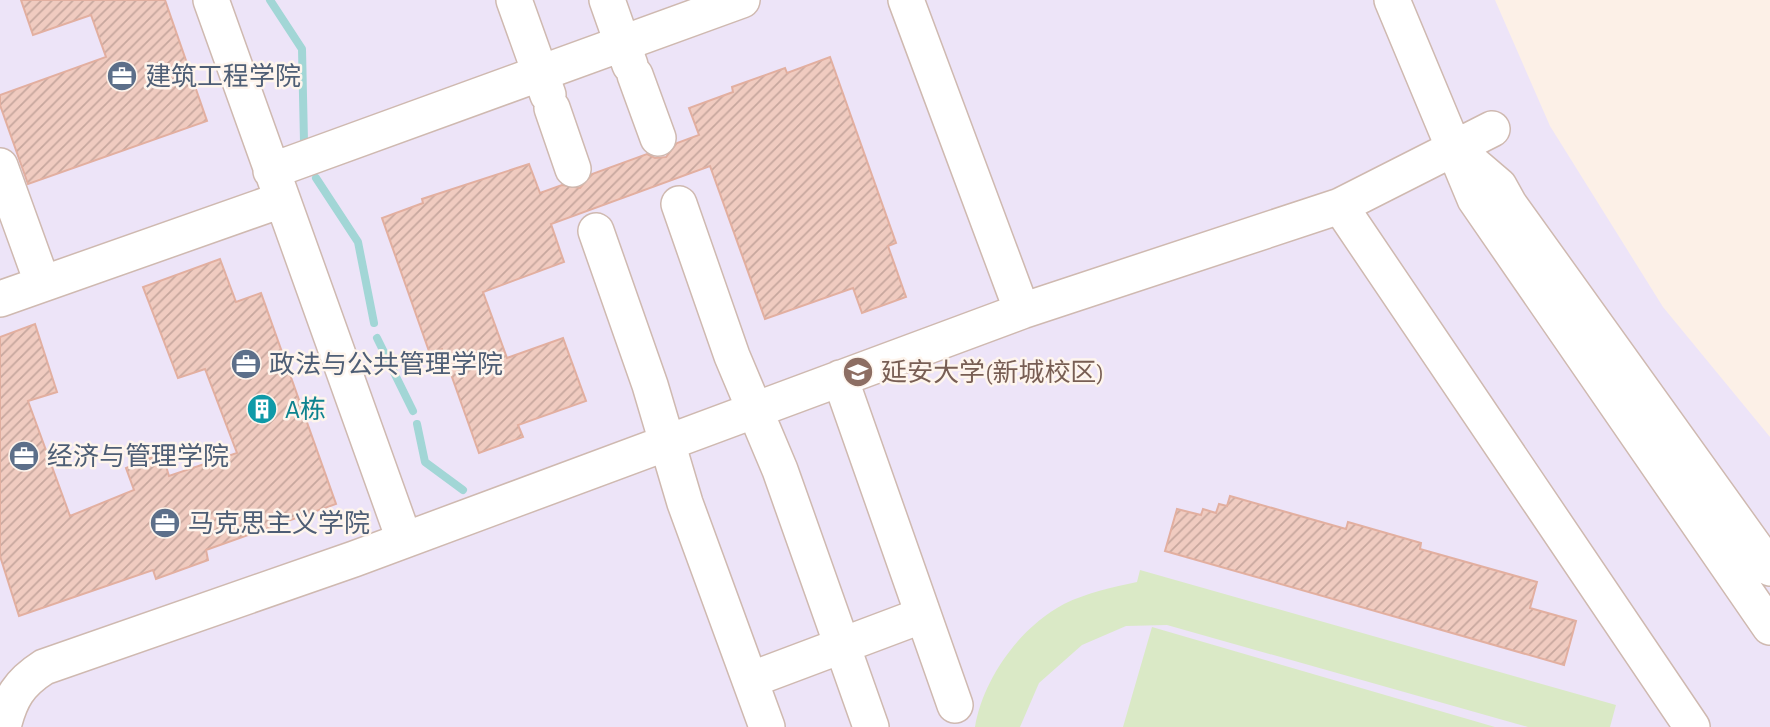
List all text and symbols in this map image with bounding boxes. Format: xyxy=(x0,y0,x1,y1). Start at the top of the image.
office icon: 建筑工程学院 xyxy=(105,59,139,93)
place label: 建筑工程学院 xyxy=(145,62,301,90)
office icon: 政法与公共管理学院 xyxy=(229,347,263,381)
place label: 政法与公共管理学院 xyxy=(269,350,503,378)
school or university icon: 延安大学(新城校区) xyxy=(841,355,875,389)
place label: 延安大学(新城校区) xyxy=(881,358,1104,386)
building icon: A栋 xyxy=(245,392,279,426)
place label: A栋 xyxy=(285,396,326,423)
office icon: 经济与管理学院 xyxy=(7,439,41,473)
place label: 经济与管理学院 xyxy=(47,442,229,470)
office icon: 马克思主义学院 xyxy=(148,506,182,540)
place label: 马克思主义学院 xyxy=(188,509,370,537)

